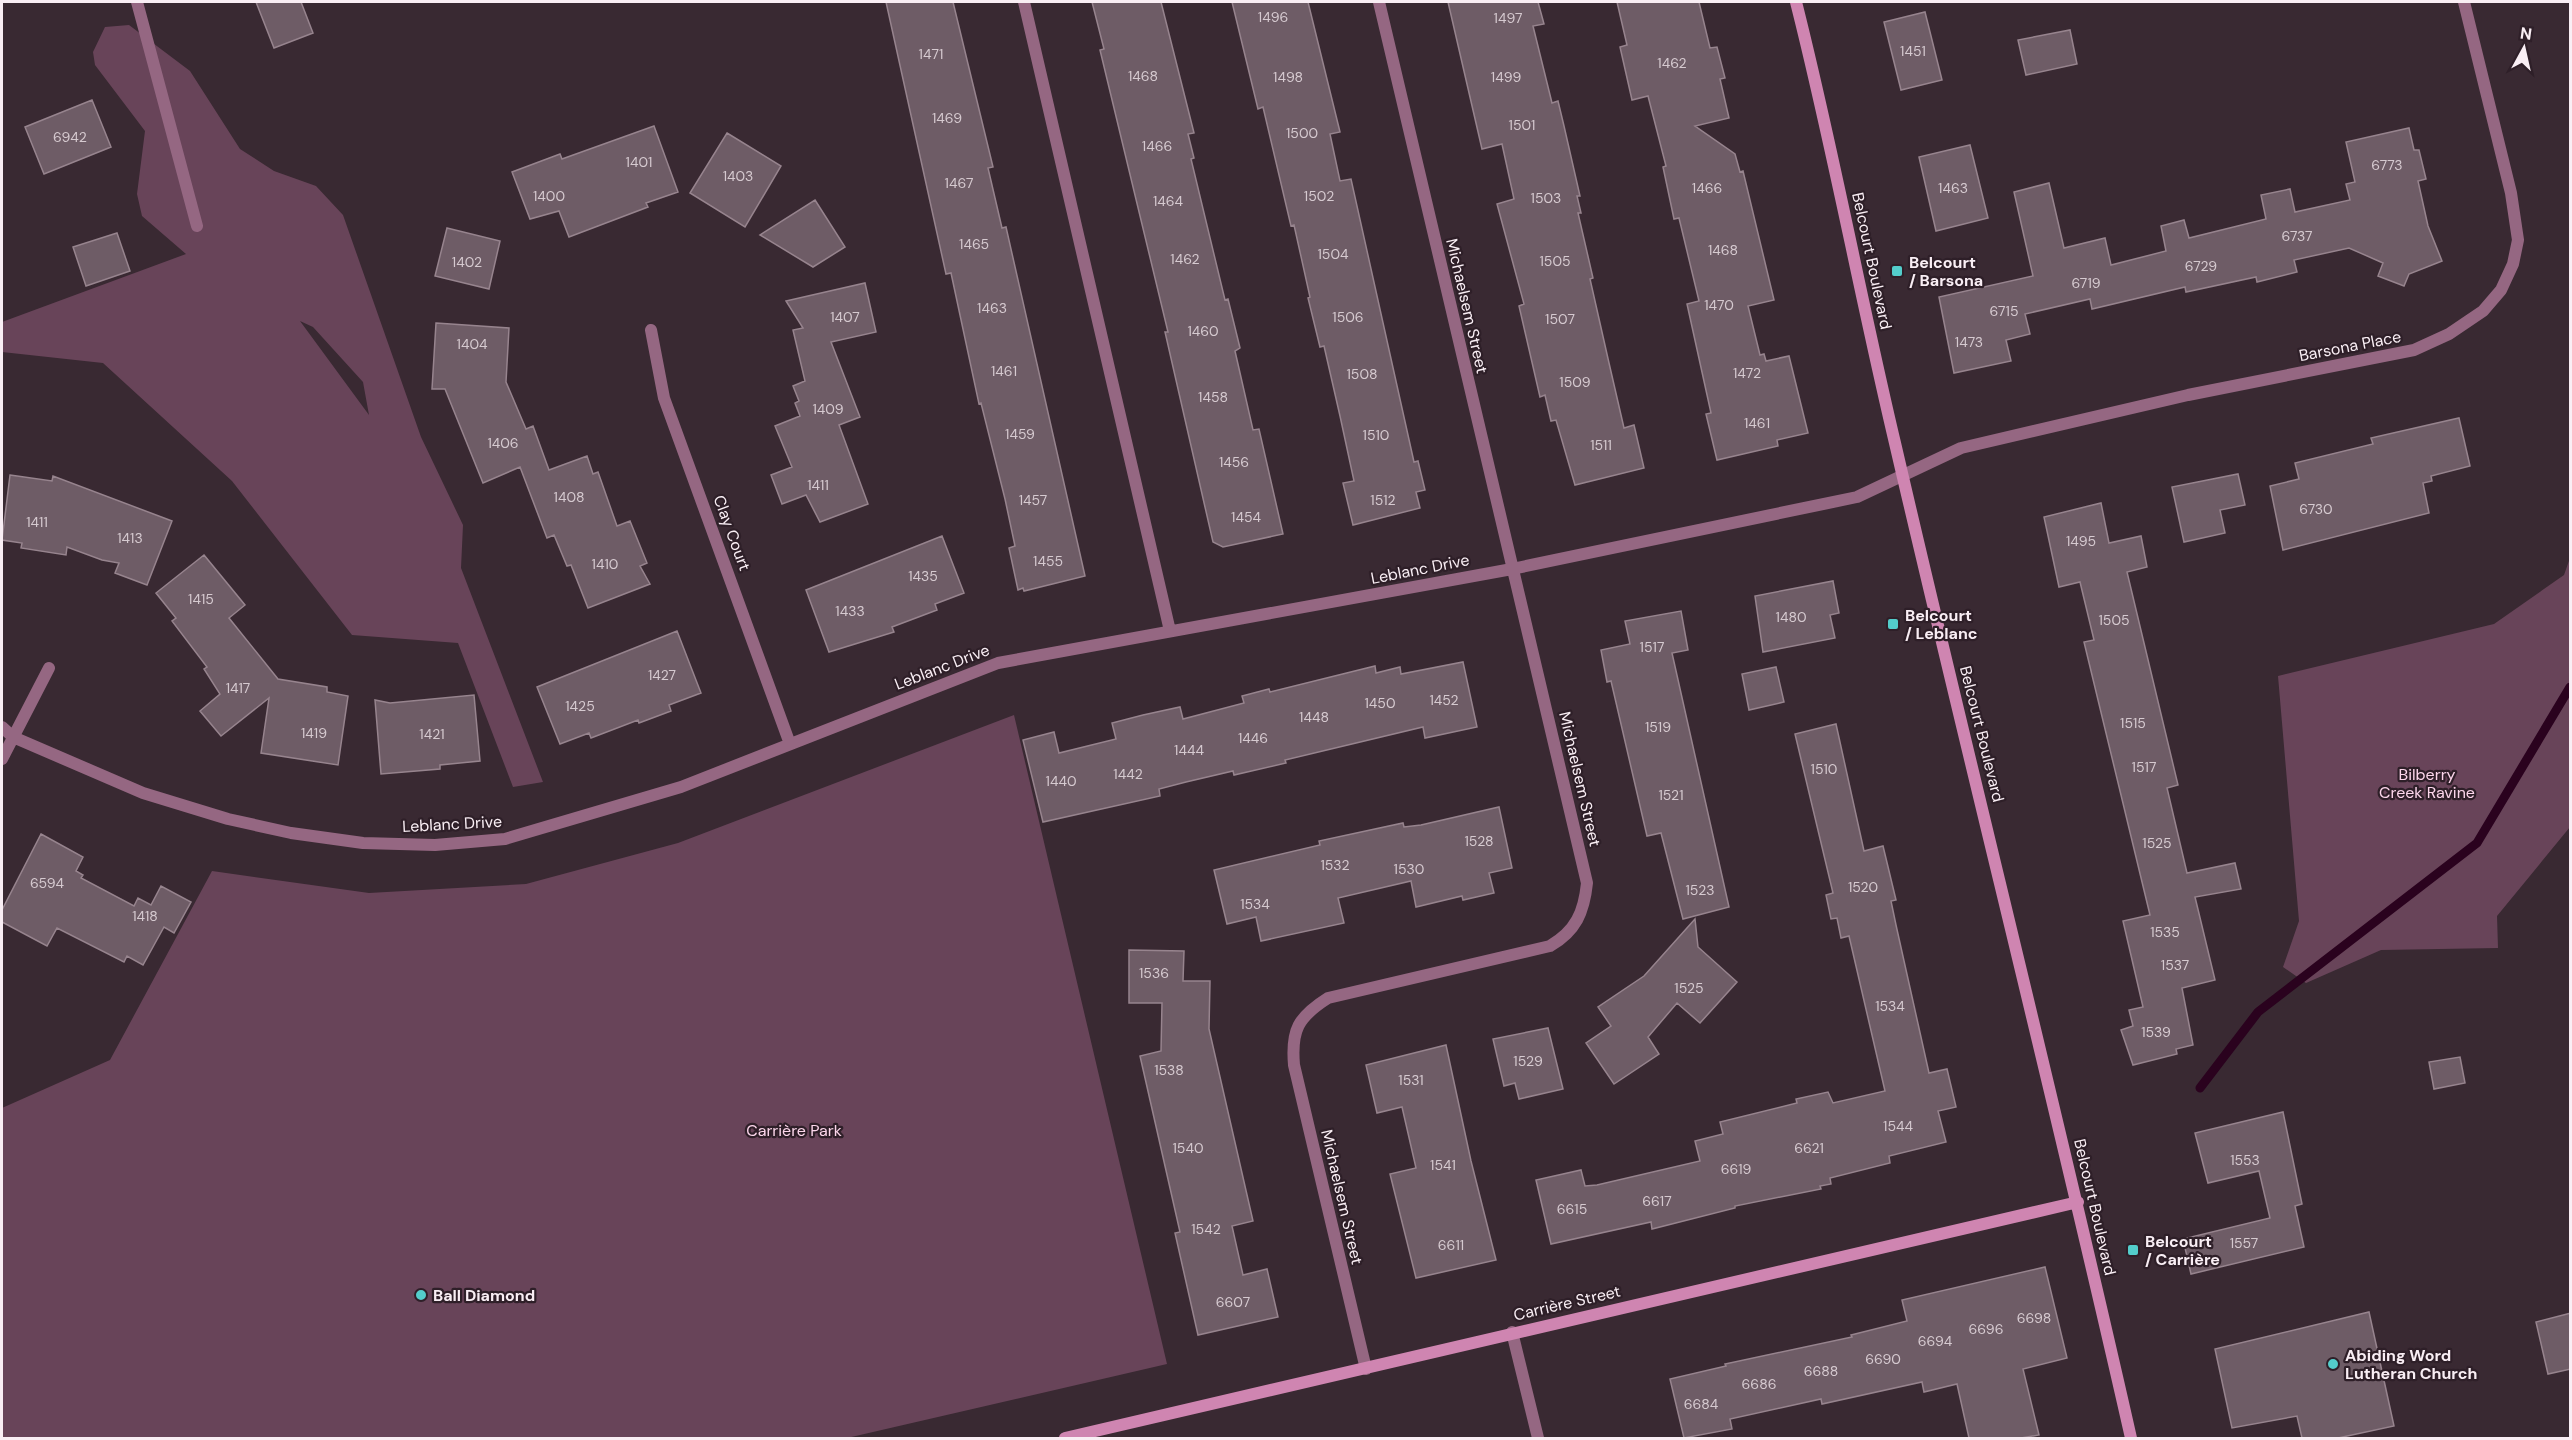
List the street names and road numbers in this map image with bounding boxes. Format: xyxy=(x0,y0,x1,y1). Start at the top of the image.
street label: Belcourt Boulevard xyxy=(1847,191,1897,331)
street label: Michaelsem Street xyxy=(1441,236,1493,376)
street label: Barsona Place xyxy=(2297,326,2403,366)
street label: Clay Court xyxy=(709,492,755,574)
street label: Leblanc Drive xyxy=(1369,549,1471,589)
street label: Leblanc Drive xyxy=(892,639,992,695)
street label: Belcourt Boulevard xyxy=(1955,664,2009,804)
street label: Michaelsem Street xyxy=(1554,709,1606,849)
street label: Leblanc Drive xyxy=(402,811,502,837)
street label: Michaelsem Street xyxy=(1316,1127,1368,1267)
street label: Belcourt Boulevard xyxy=(2069,1137,2121,1277)
street label: Carrière Street xyxy=(1511,1280,1623,1326)

